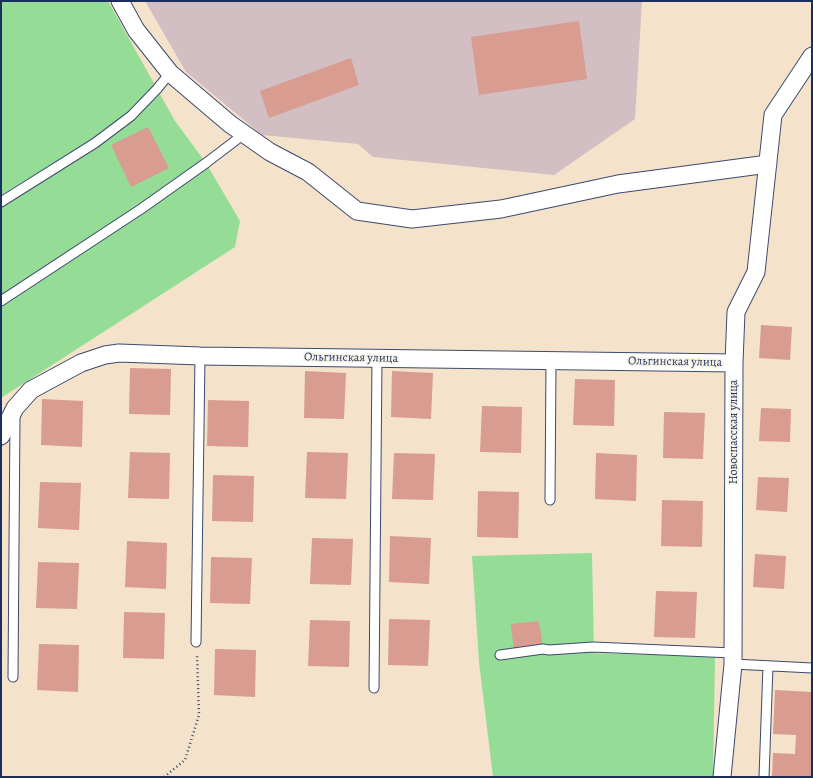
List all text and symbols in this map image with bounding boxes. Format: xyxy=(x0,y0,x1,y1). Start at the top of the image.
street label: Ольгинская улица xyxy=(304,350,398,366)
street label: Ольгинская улица xyxy=(628,354,722,370)
street label: Новоспасская улица xyxy=(727,380,741,484)

